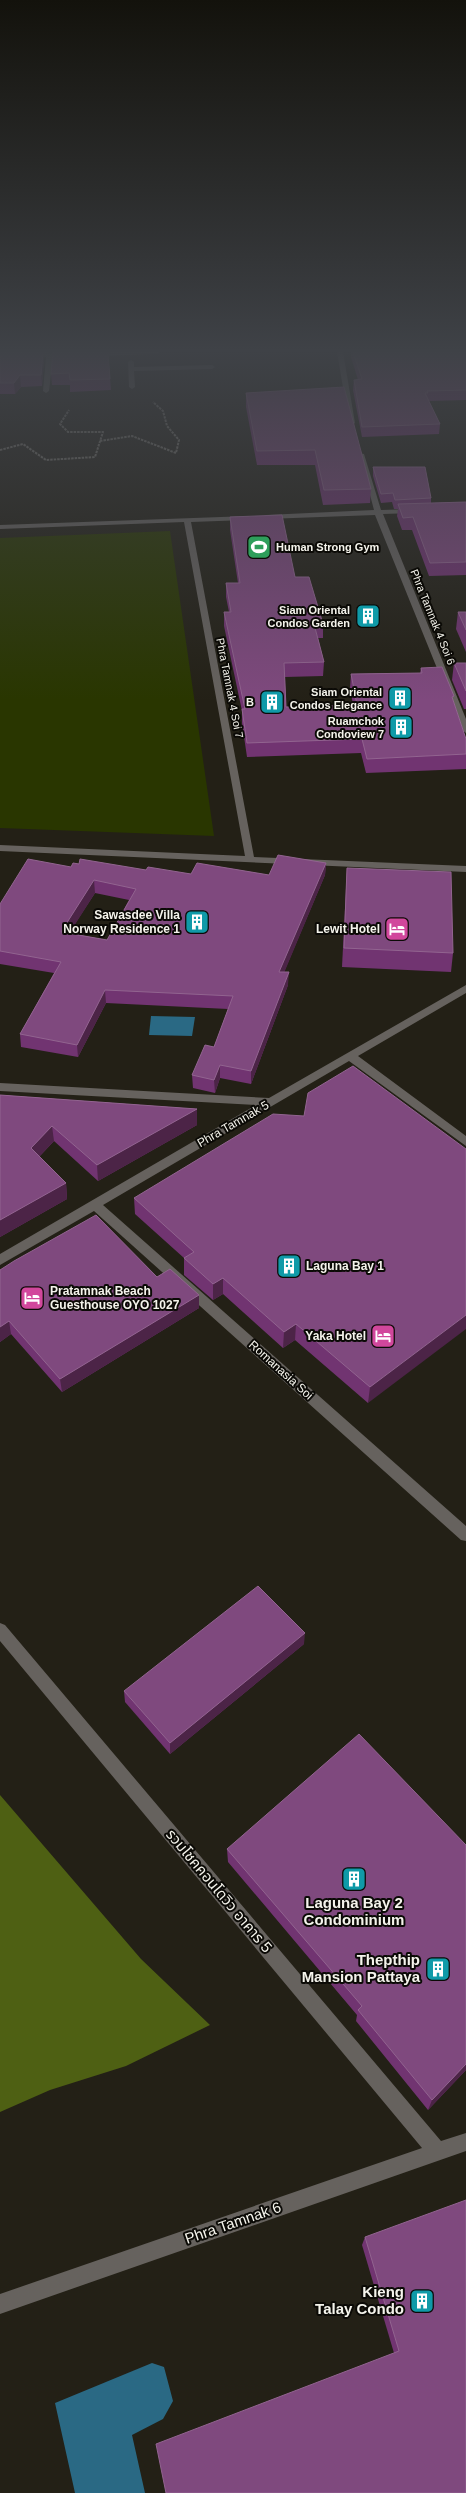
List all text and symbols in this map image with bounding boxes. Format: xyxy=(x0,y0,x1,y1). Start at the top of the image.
sports icon: Human Strong Gym xyxy=(246,534,272,560)
place label: Human Strong Gym xyxy=(276,541,380,553)
street label: Phra Tamnak 4 Soi 6 xyxy=(408,568,458,666)
building icon: Siam Oriental Condos Garden xyxy=(355,603,381,629)
place label: Siam Oriental Condos Garden xyxy=(267,604,350,629)
street label: Phra Tamnak 4 Soi 7 xyxy=(214,637,246,739)
building icon: Siam Oriental Condos Elegance xyxy=(387,685,413,711)
place label: Siam Oriental Condos Elegance xyxy=(290,686,382,711)
building icon: B xyxy=(259,689,285,715)
place label: B xyxy=(246,696,254,708)
building icon: Ruamchok Condoview 7 xyxy=(388,714,414,740)
place label: Ruamchok Condoview 7 xyxy=(316,715,385,740)
place label: Sawasdee Villa Norway Residence 1 xyxy=(63,908,180,936)
building icon: Sawasdee Villa Norway Residence 1 xyxy=(184,909,210,935)
hotel icon: Lewit Hotel xyxy=(384,916,410,942)
place label: Lewit Hotel xyxy=(316,922,380,936)
street label: Phra Tamnak 5 xyxy=(195,1098,272,1150)
building icon: Laguna Bay 1 xyxy=(276,1253,302,1279)
place label: Laguna Bay 1 xyxy=(306,1259,384,1273)
place label: Pratamnak Beach Guesthouse OYO 1027 xyxy=(50,1284,180,1312)
hotel icon: Pratamnak Beach Guesthouse OYO 1027 xyxy=(19,1285,45,1311)
hotel icon: Yaka Hotel xyxy=(370,1323,396,1349)
place label: Yaka Hotel xyxy=(305,1329,366,1343)
street label: Romanasia Soi xyxy=(246,1338,316,1402)
street label: รวมโชคคอนโดวิว อาคาร 5 xyxy=(163,1826,276,1956)
building icon: Laguna Bay 2 Condominium xyxy=(341,1866,367,1892)
place label: Laguna Bay 2 Condominium xyxy=(304,1894,404,1928)
place label: Thepthip Mansion Pattaya xyxy=(302,1951,421,1985)
building icon: Thepthip Mansion Pattaya xyxy=(425,1956,451,1982)
street label: Phra Tamnak 6 xyxy=(182,2198,283,2247)
place label: Kieng Talay Condo xyxy=(315,2283,404,2317)
building icon: Kieng Talay Condo xyxy=(409,2288,435,2314)

